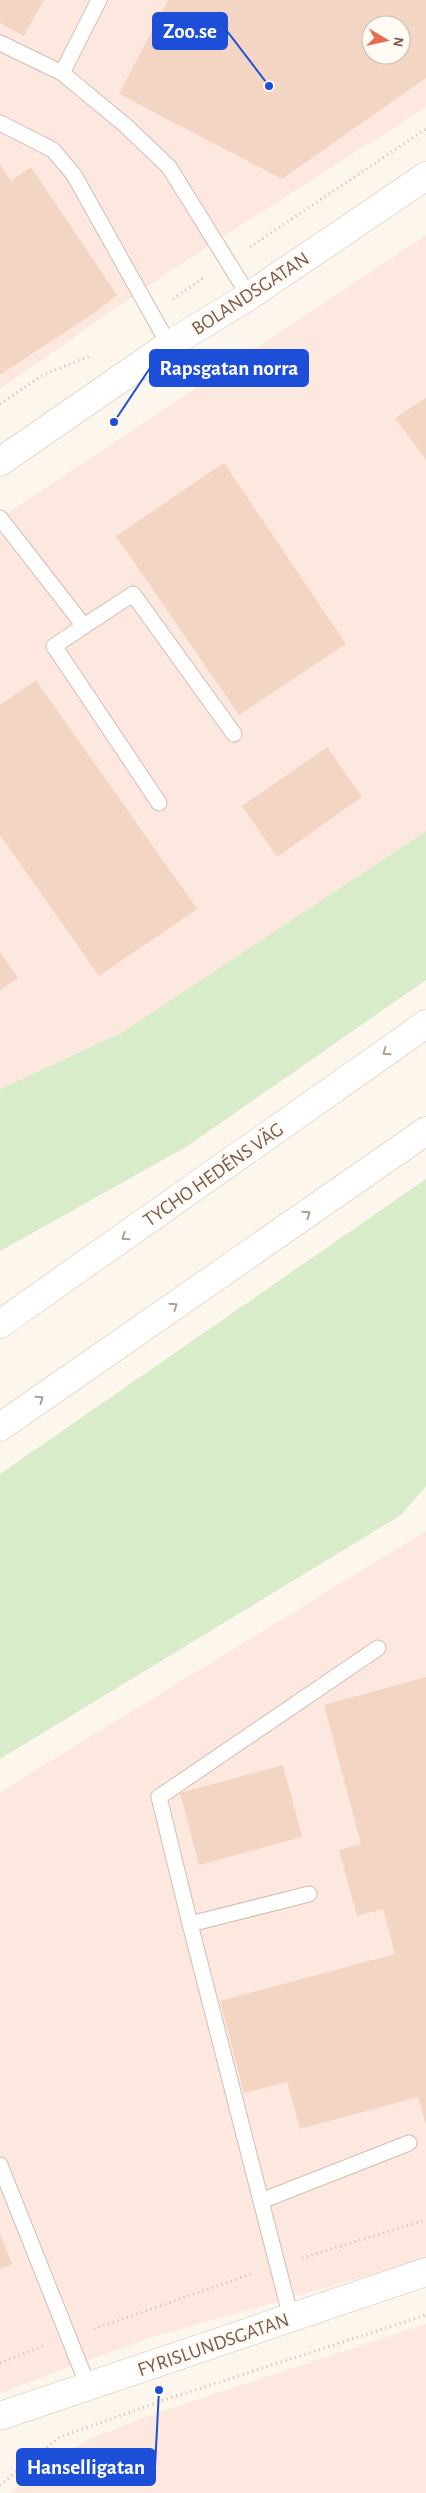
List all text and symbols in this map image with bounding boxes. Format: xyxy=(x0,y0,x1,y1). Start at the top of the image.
callout: Zoo.se xyxy=(153,13,227,49)
north arrow xyxy=(361,15,411,65)
text: Zoo.se xyxy=(163,21,217,42)
text: N xyxy=(390,36,406,48)
street label: BOLANDSGATAN xyxy=(188,248,313,339)
callout: Rapsgatan norra xyxy=(150,350,308,386)
text: Rapsgatan norra xyxy=(160,358,298,379)
one-way arrow xyxy=(382,1046,392,1055)
street label: TYCHO HEDÉNS VÄG xyxy=(139,1118,287,1231)
one-way arrow xyxy=(301,1211,311,1220)
one-way arrow xyxy=(121,1231,130,1240)
one-way arrow xyxy=(168,1303,177,1312)
one-way arrow xyxy=(34,1396,44,1405)
street label: FYRISLUNDSGATAN xyxy=(135,2310,292,2380)
callout: Hanselligatan xyxy=(17,2449,155,2485)
text: Hanselligatan xyxy=(27,2457,145,2478)

